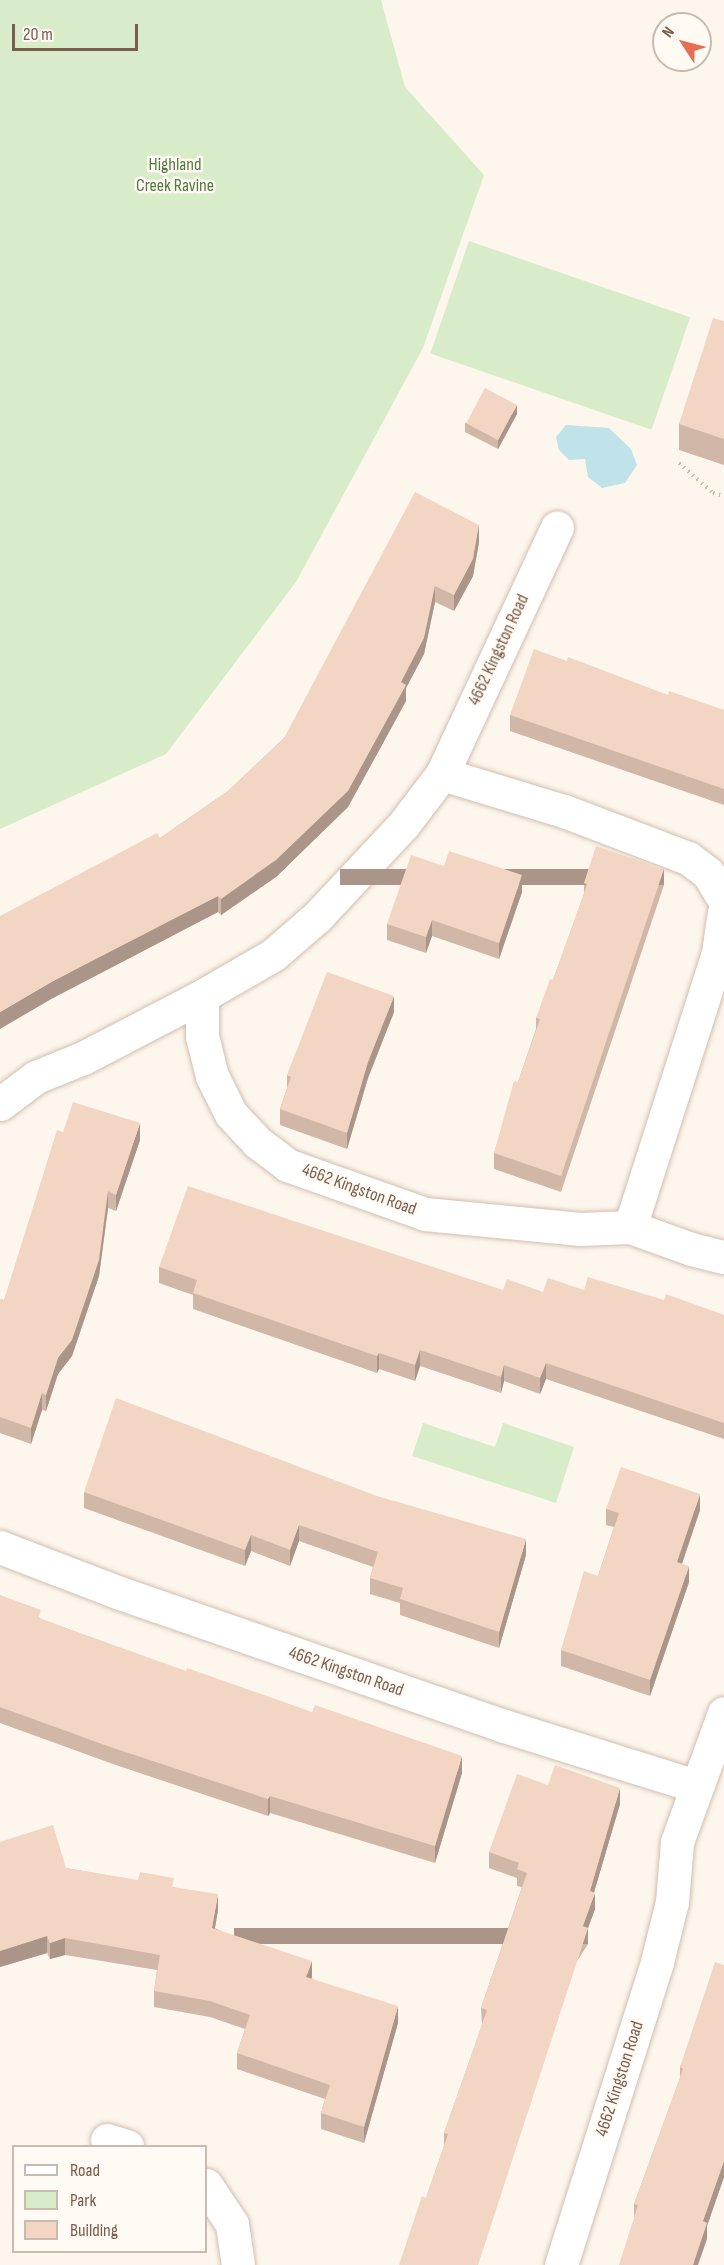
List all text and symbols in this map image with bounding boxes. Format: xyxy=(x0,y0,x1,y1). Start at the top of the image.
scale bar xyxy=(15,12,141,50)
north arrow xyxy=(652,12,712,72)
text: N xyxy=(658,23,679,41)
text: 20 m xyxy=(23,24,53,45)
park label: Highland Creek Ravine xyxy=(136,155,214,198)
street label: 4662 Kingston Road xyxy=(464,591,534,709)
street label: 4662 Kingston Road xyxy=(299,1159,419,1221)
street label: 4662 Kingston Road xyxy=(286,1642,406,1702)
street label: 4662 Kingston Road xyxy=(591,2019,649,2139)
legend xyxy=(12,2145,207,2253)
text: Road xyxy=(70,2160,100,2181)
text: Park xyxy=(70,2190,96,2211)
text: Building xyxy=(70,2220,118,2241)

